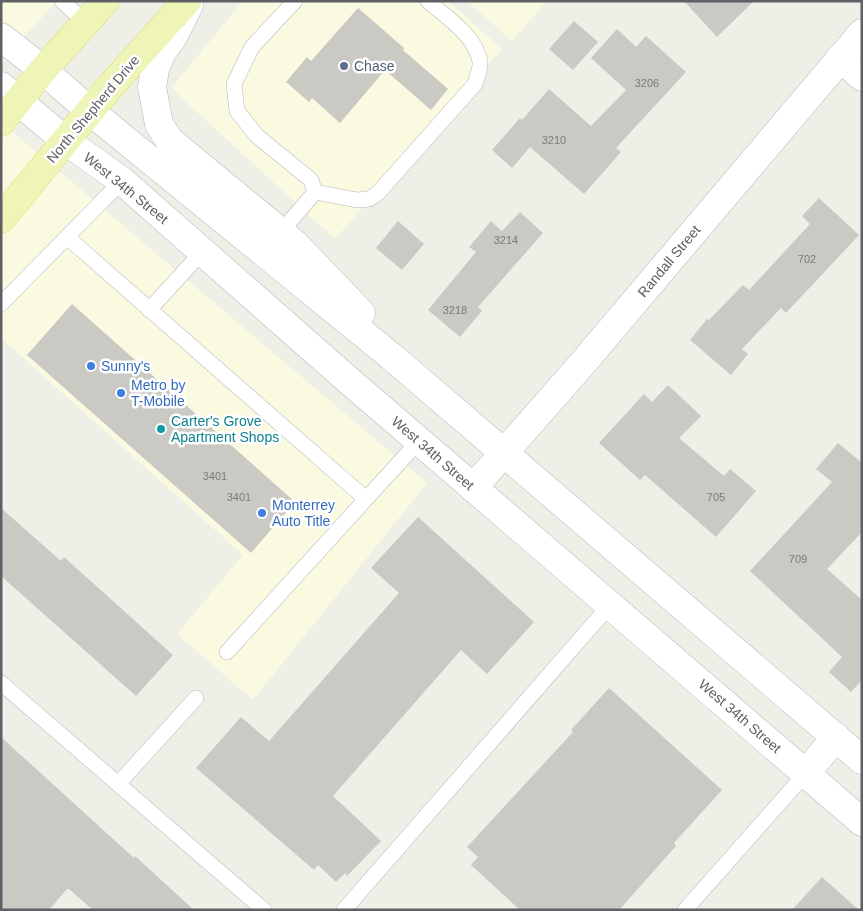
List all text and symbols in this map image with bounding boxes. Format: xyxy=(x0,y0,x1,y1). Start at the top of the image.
street label: North Shepherd Drive xyxy=(43,52,143,166)
place label: Chase xyxy=(354,58,395,74)
marker: Chase xyxy=(338,60,350,72)
house number: 3206 xyxy=(635,77,659,89)
house number: 3210 xyxy=(542,134,566,146)
street label: West 34th Street xyxy=(81,149,172,227)
street label: Randall Street xyxy=(634,222,704,300)
house number: 3214 xyxy=(494,234,518,246)
house number: 702 xyxy=(798,253,816,265)
house number: 3218 xyxy=(443,304,467,316)
place label: Sunny's xyxy=(101,358,150,374)
marker: Sunny's xyxy=(85,360,97,372)
place label: Metro by T-Mobile xyxy=(131,377,185,409)
marker: Metro by T-Mobile xyxy=(115,387,127,399)
place label: Carter's Grove Apartment Shops xyxy=(171,413,279,445)
street label: West 34th Street xyxy=(389,413,478,493)
marker: Carter's Grove Apartment Shops xyxy=(155,423,167,435)
house number: 3401 xyxy=(203,470,227,482)
house number: 3401 xyxy=(227,491,251,503)
house number: 705 xyxy=(707,491,725,503)
place label: Monterrey Auto Title xyxy=(272,497,335,529)
marker: Monterrey Auto Title xyxy=(256,507,268,519)
house number: 709 xyxy=(789,553,807,565)
street label: West 34th Street xyxy=(696,676,785,756)

